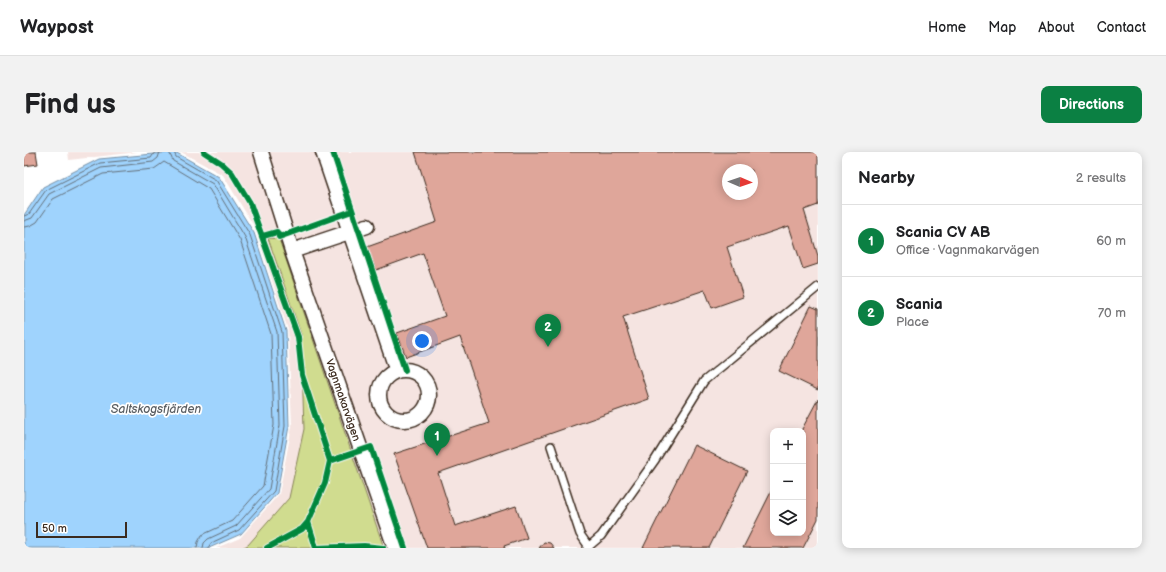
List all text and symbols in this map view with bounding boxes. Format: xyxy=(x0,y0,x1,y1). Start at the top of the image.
text: Waypost xyxy=(20,16,94,39)
text: Home xyxy=(928,19,966,36)
text: Map xyxy=(988,19,1016,36)
text: About xyxy=(1038,19,1075,36)
text: Contact xyxy=(1097,19,1146,36)
button: Directions xyxy=(1041,86,1142,123)
text: Find us xyxy=(24,88,116,121)
north arrow xyxy=(722,164,758,200)
text: Nearby xyxy=(858,168,915,188)
text: 2 results xyxy=(1076,170,1126,186)
text: Scania CV AB xyxy=(896,223,990,242)
text: 1 xyxy=(868,233,874,249)
text: 60 m xyxy=(1096,233,1126,249)
text: Office · Vagnmakarvägen xyxy=(896,242,1039,258)
text: Scania xyxy=(896,295,943,314)
text: 2 xyxy=(867,305,875,321)
text: 70 m xyxy=(1098,305,1126,321)
pin: 2 xyxy=(535,314,561,347)
text: Place xyxy=(896,314,929,330)
your location xyxy=(412,331,432,351)
street label: Vagnmakarvägen xyxy=(323,357,363,443)
water label: Saltskogsfjärden xyxy=(111,402,201,417)
pin: 1 xyxy=(424,423,450,456)
map controls xyxy=(770,428,806,536)
button: + xyxy=(770,428,806,464)
button: − xyxy=(770,464,806,500)
button: layers xyxy=(770,500,806,536)
scale bar xyxy=(36,520,127,539)
text: 50 m xyxy=(42,522,67,535)

